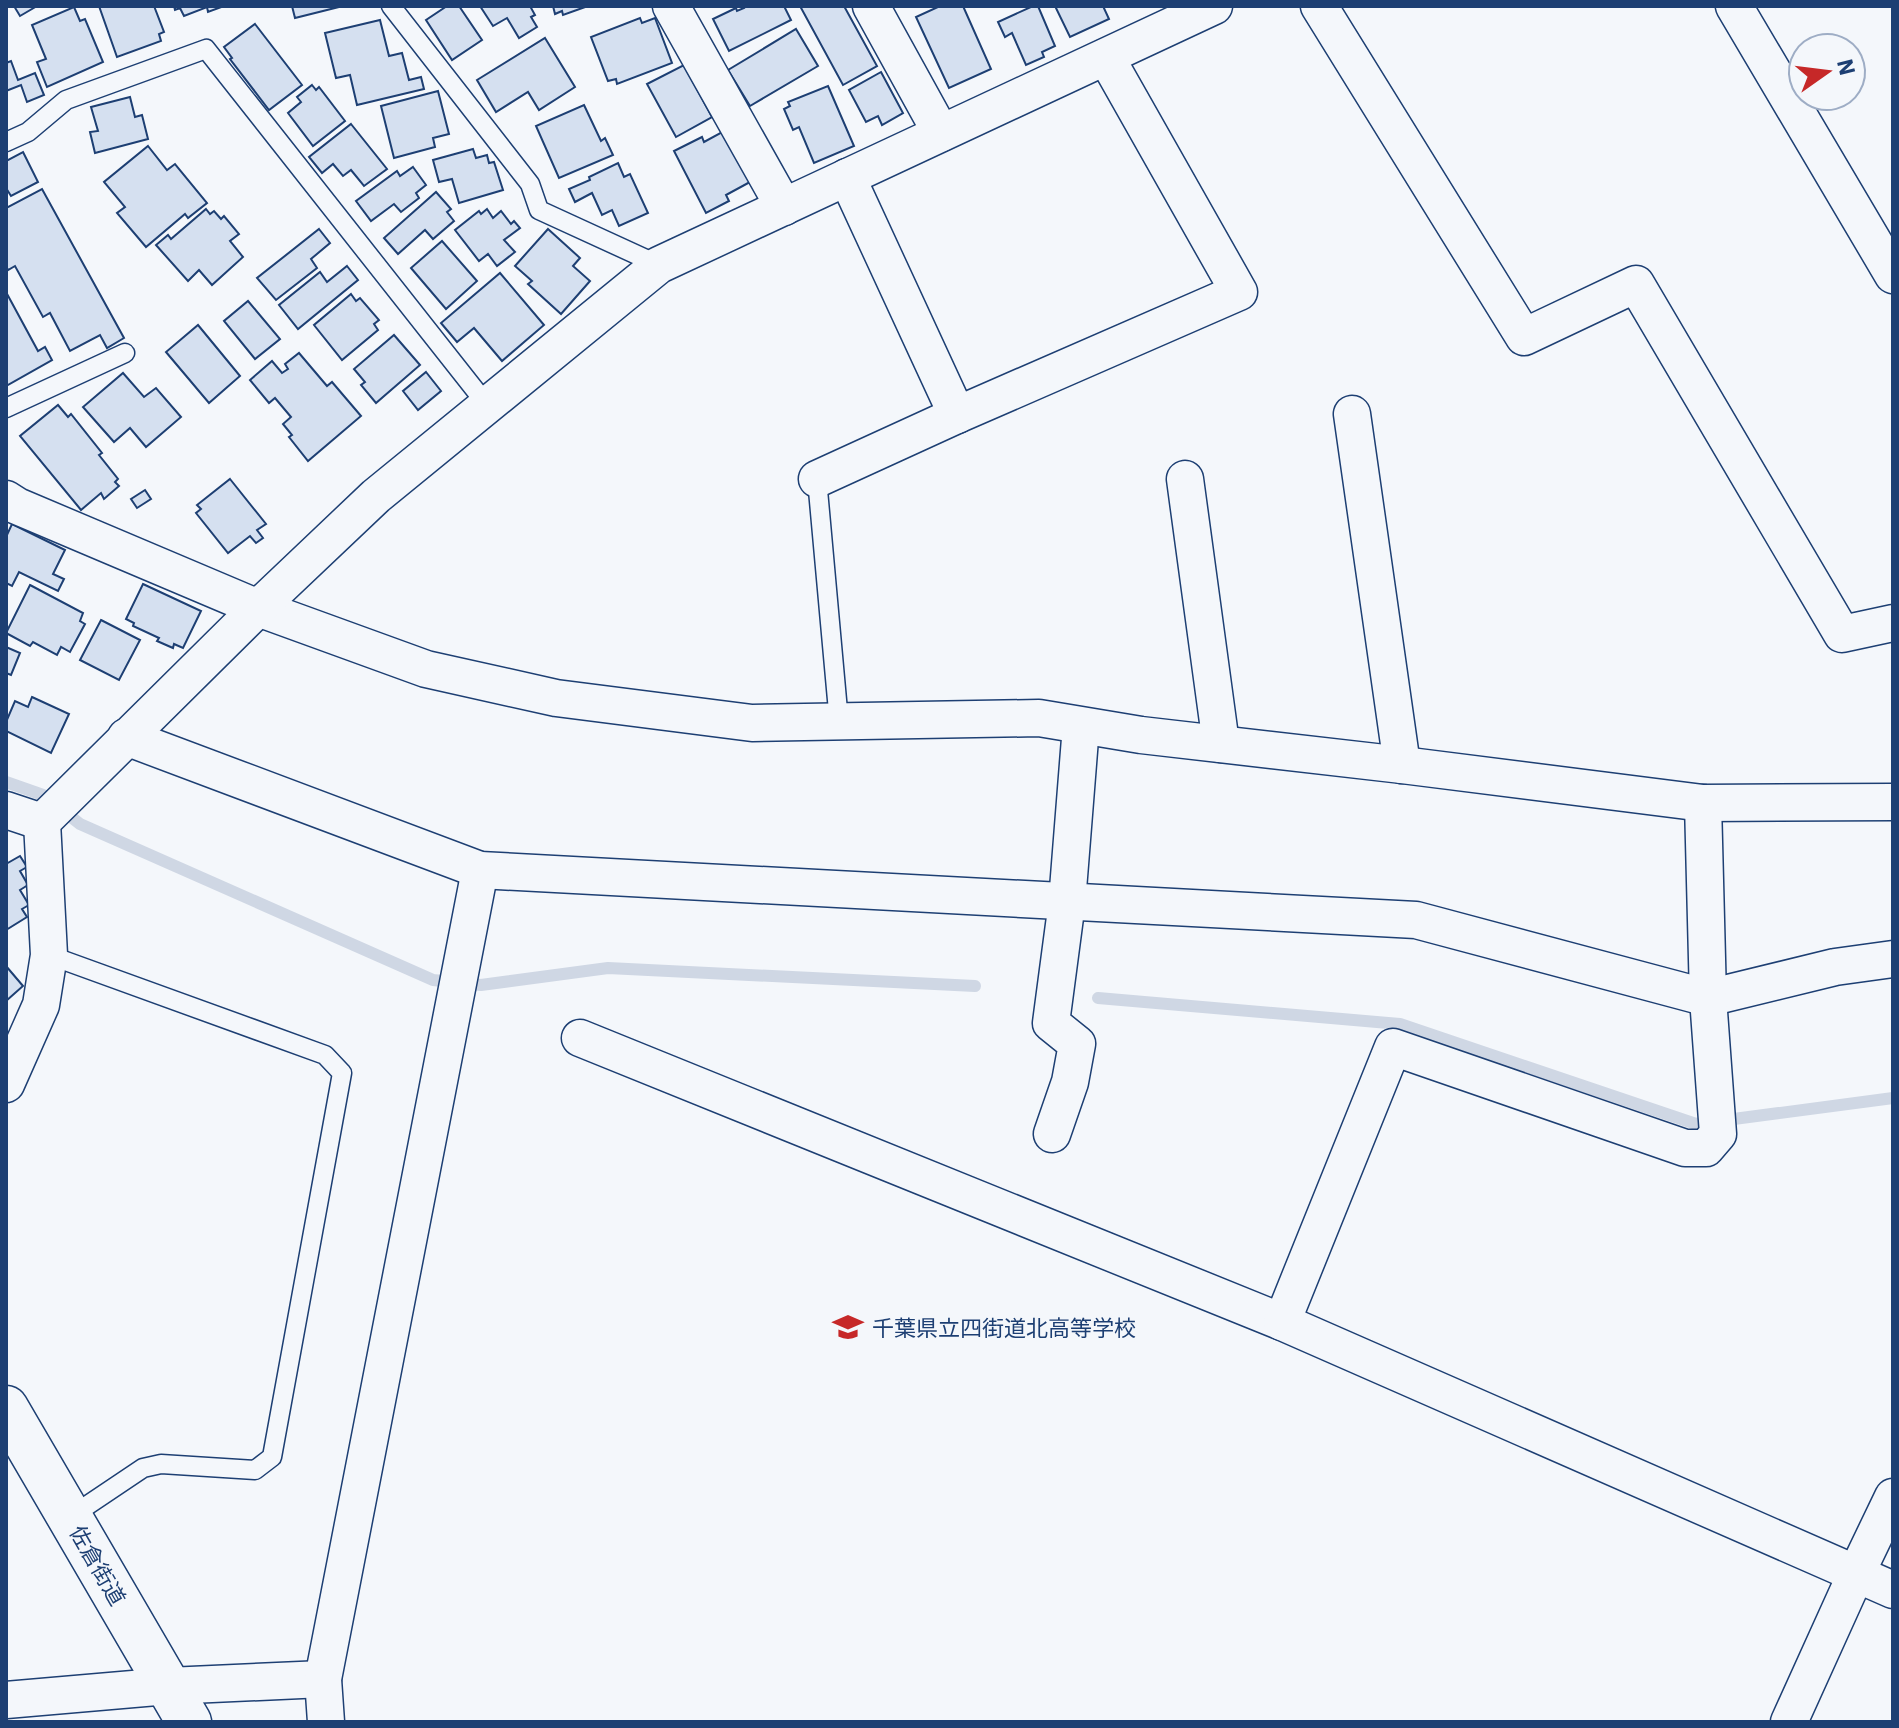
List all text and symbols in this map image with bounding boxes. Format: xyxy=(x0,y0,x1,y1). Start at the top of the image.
north arrow xyxy=(1787,32,1867,112)
text: N xyxy=(1831,56,1863,78)
school or university icon: 千葉県立四街道北高等学校 xyxy=(831,1310,865,1344)
place label: 千葉県立四街道北高等学校 xyxy=(872,1313,1136,1342)
street label: 佐倉街道 xyxy=(63,1520,133,1610)

